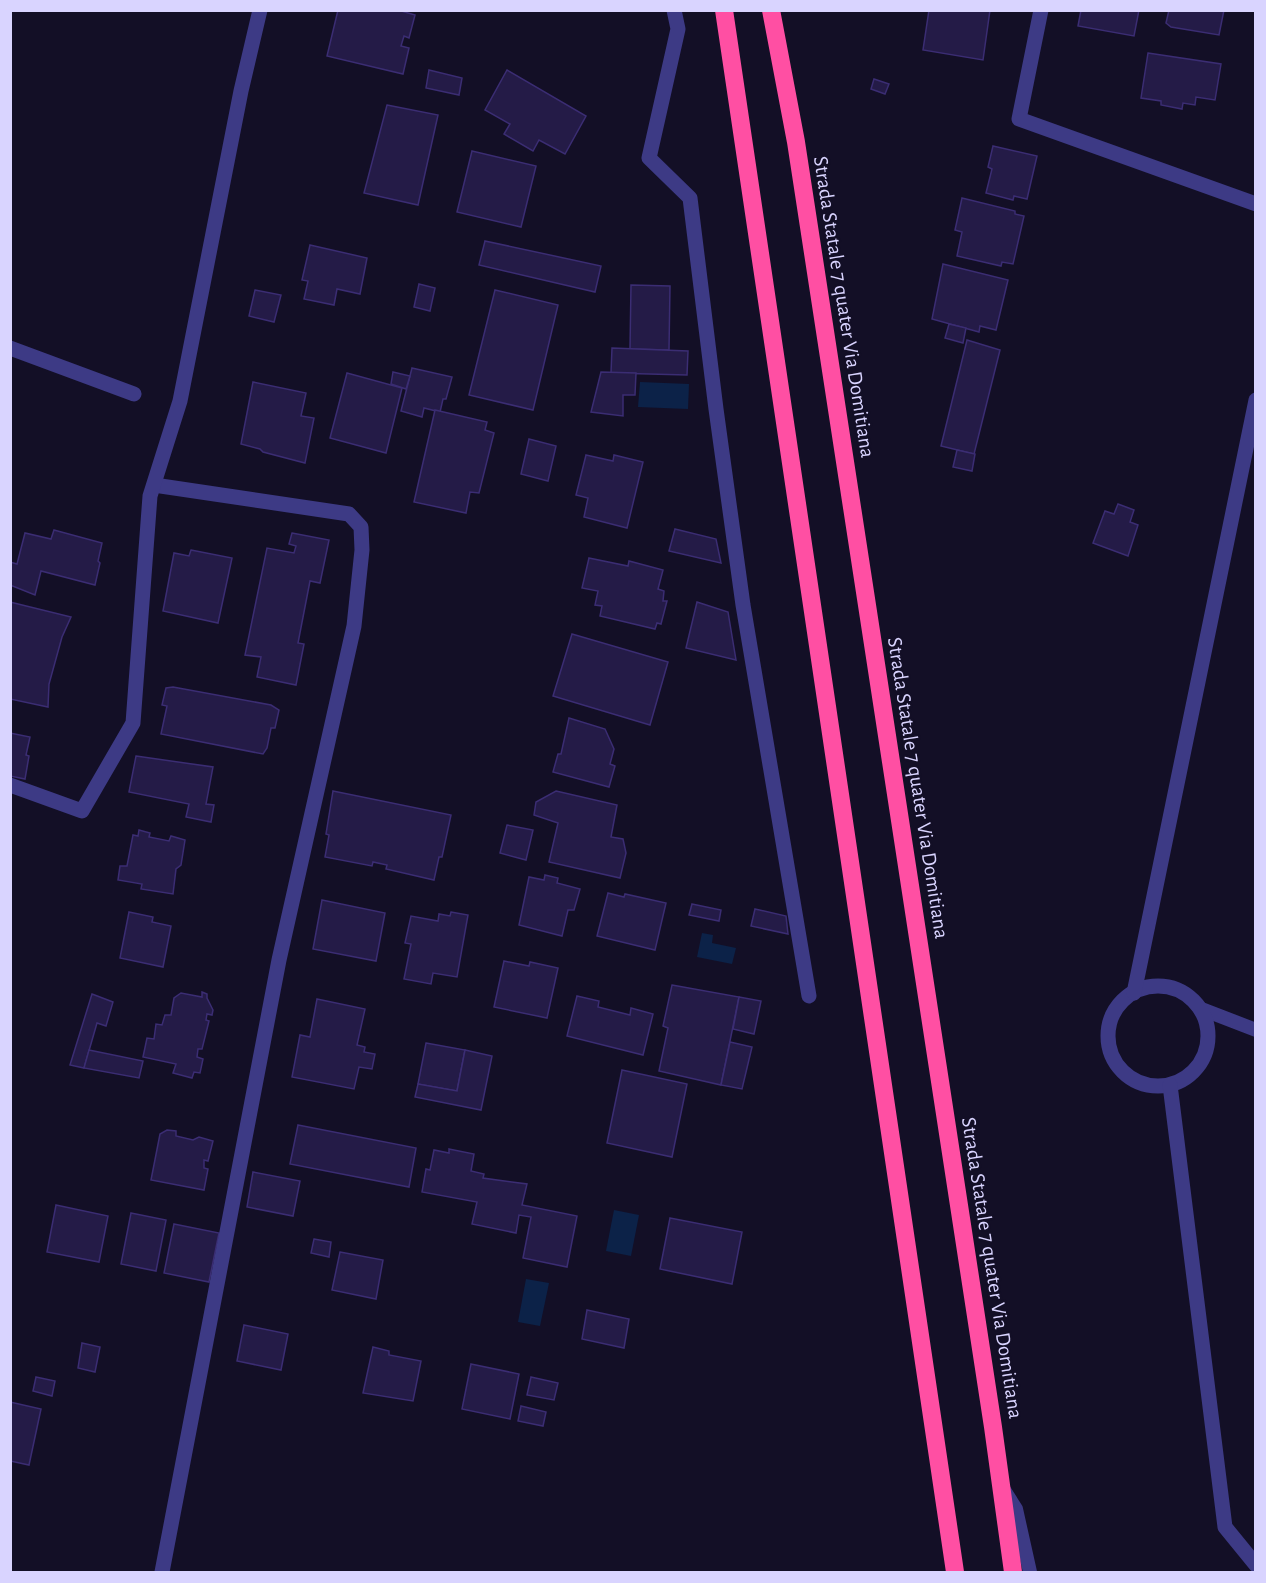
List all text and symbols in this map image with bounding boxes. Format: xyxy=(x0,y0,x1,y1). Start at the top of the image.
street label: Strada Statale 7 quater Via Domitiana xyxy=(810,155,878,460)
street label: Strada Statale 7 quater Via Domitiana xyxy=(884,636,952,941)
street label: Strada Statale 7 quater Via Domitiana xyxy=(958,1116,1026,1421)

